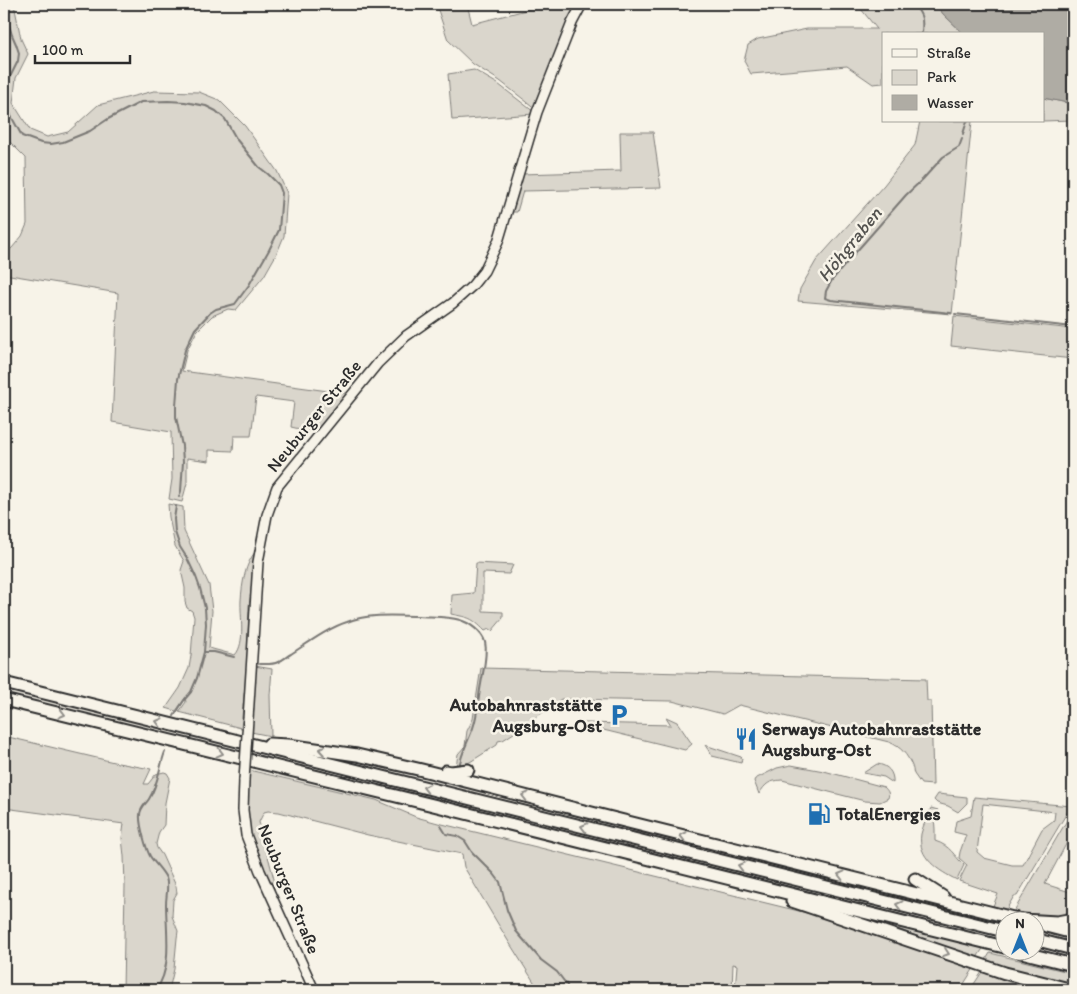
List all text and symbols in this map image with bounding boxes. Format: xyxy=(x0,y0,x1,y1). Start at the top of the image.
scale bar xyxy=(35,32,130,64)
legend xyxy=(882,32,1044,122)
text: 100 m xyxy=(42,41,84,59)
text: Straße xyxy=(927,44,971,62)
text: Park xyxy=(927,68,957,86)
text: Wasser xyxy=(927,94,974,112)
water label: Höhgraben xyxy=(812,202,887,286)
street label: Neuburger Straße xyxy=(262,355,366,477)
place label: Autobahnraststätte Augsburg-Ost xyxy=(449,694,602,737)
parking icon: Autobahnraststätte Augsburg-Ost xyxy=(606,702,632,728)
one-way arrow xyxy=(58,708,67,719)
one-way arrow xyxy=(156,717,164,727)
place label: Serways Autobahnraststätte Augsburg-Ost xyxy=(761,718,982,761)
restaurant icon: Serways Autobahnraststätte Augsburg-Ost xyxy=(733,726,759,752)
one-way arrow xyxy=(318,745,327,755)
one-way arrow xyxy=(216,747,225,758)
one-way arrow xyxy=(421,783,430,794)
one-way arrow xyxy=(521,791,530,802)
fuel station icon: TotalEnergies xyxy=(806,801,832,827)
place label: TotalEnergies xyxy=(835,803,941,825)
street label: Neuburger Straße xyxy=(253,821,325,957)
one-way arrow xyxy=(579,822,588,833)
one-way arrow xyxy=(678,831,687,842)
one-way arrow xyxy=(738,862,746,872)
one-way arrow xyxy=(836,870,845,881)
one-way arrow xyxy=(896,901,904,911)
north arrow xyxy=(994,912,1044,962)
text: N xyxy=(1015,915,1025,932)
one-way arrow xyxy=(941,948,949,958)

